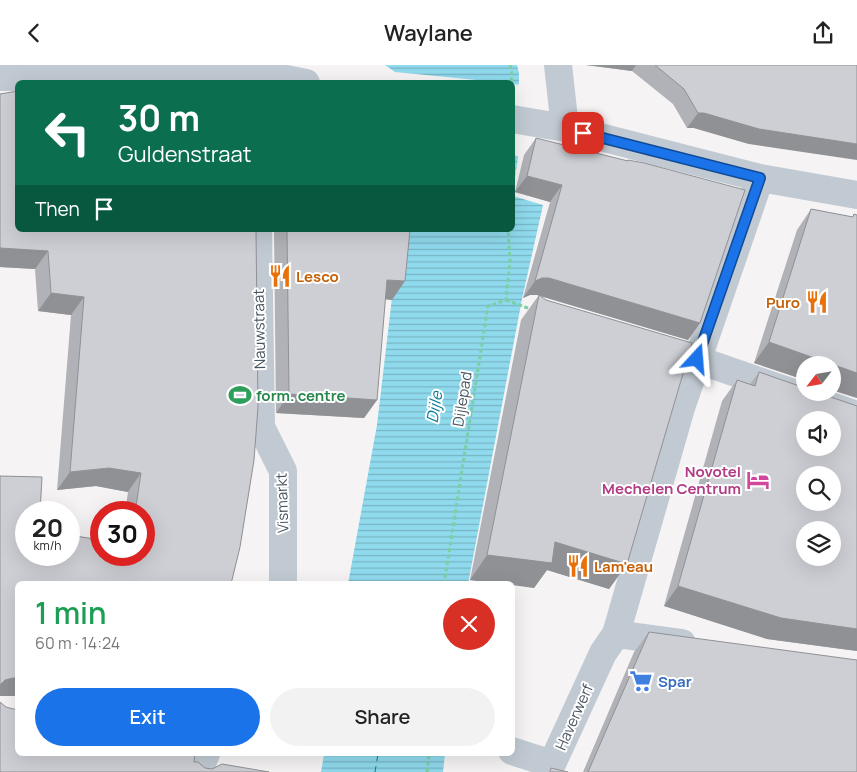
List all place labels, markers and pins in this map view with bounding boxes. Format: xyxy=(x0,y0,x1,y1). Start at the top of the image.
pin xyxy=(562,112,604,154)
restaurant icon: Lesco xyxy=(267,263,293,289)
place label: Lesco xyxy=(296,266,339,287)
restaurant icon: Puro xyxy=(804,289,830,315)
place label: Puro xyxy=(766,292,800,313)
sports icon: form. centre xyxy=(227,382,253,408)
place label: form. centre xyxy=(256,385,346,406)
place label: Novotel Mechelen Centrum xyxy=(602,461,741,499)
hotel icon: Novotel Mechelen Centrum xyxy=(745,467,771,493)
restaurant icon: Lam'eau xyxy=(565,553,591,579)
place label: Lam'eau xyxy=(594,556,653,577)
supermarket icon: Spar xyxy=(628,668,654,694)
place label: Spar xyxy=(658,671,692,692)

